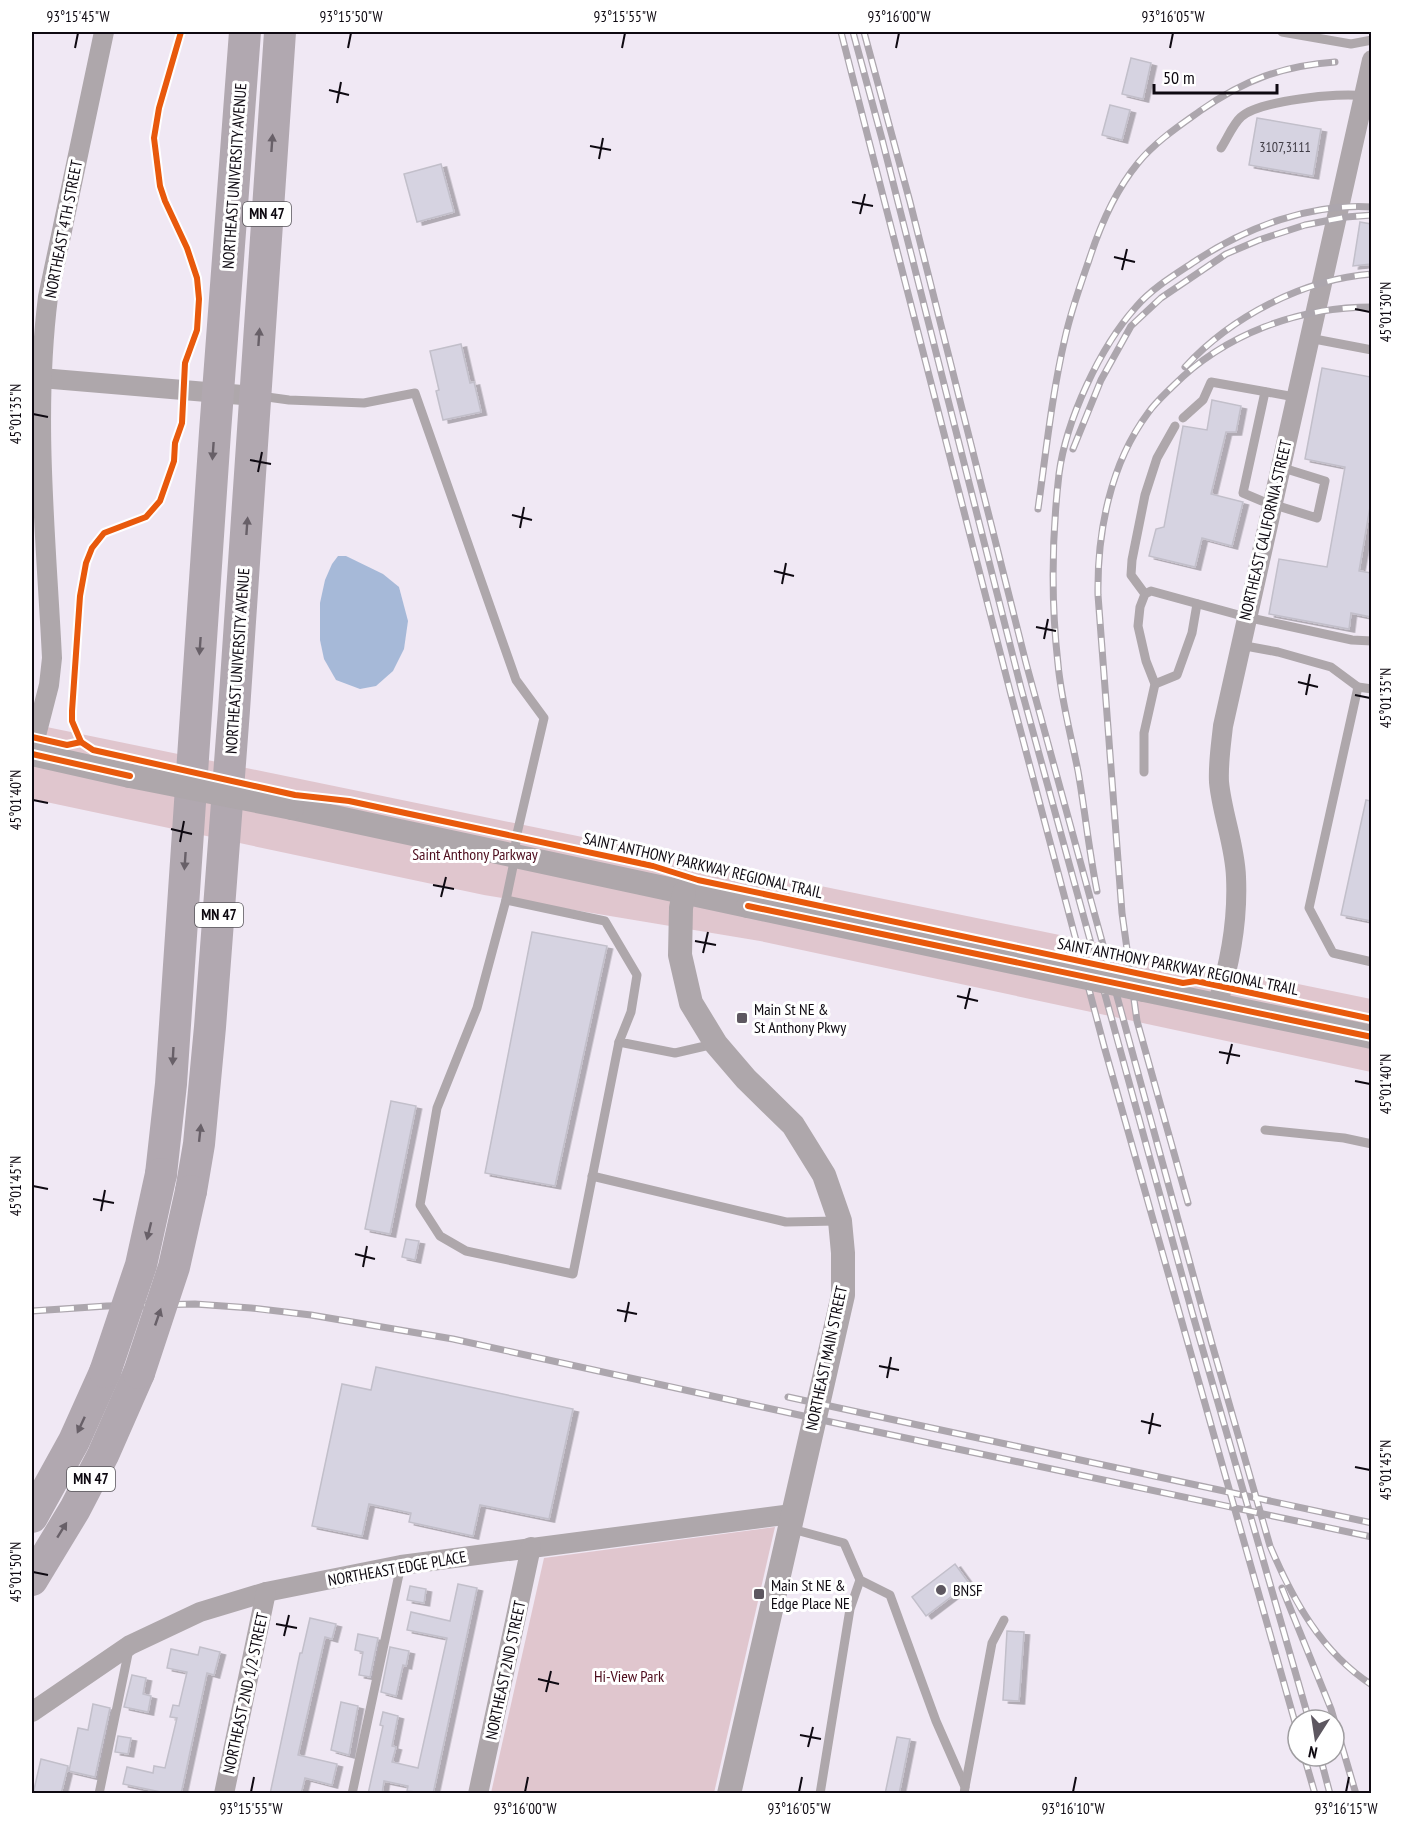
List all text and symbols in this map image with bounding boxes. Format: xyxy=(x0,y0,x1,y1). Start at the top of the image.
text: 93°15'45"W xyxy=(46,7,110,26)
text: 93°15'50"W xyxy=(319,7,383,26)
text: 93°15'55"W xyxy=(593,7,657,26)
text: 93°16'00"W xyxy=(867,7,931,26)
text: 93°16'05"W xyxy=(1141,7,1205,26)
scale bar xyxy=(1154,57,1277,95)
text: 50 m xyxy=(1163,66,1195,89)
street label: NORTHEAST UNIVERSITY AVENUE xyxy=(218,82,250,270)
one-way arrow xyxy=(268,133,277,152)
house number: 3107,3111 xyxy=(1259,138,1311,156)
street label: NORTHEAST 4TH STREET xyxy=(40,158,86,300)
road number: MN 47 xyxy=(243,202,291,226)
text: 45°01'30"N xyxy=(1376,282,1395,342)
one-way arrow xyxy=(254,328,263,347)
text: 45°01'35"N xyxy=(6,384,25,444)
street label: NORTHEAST CALIFORNIA STREET xyxy=(1234,438,1296,622)
one-way arrow xyxy=(209,442,218,461)
one-way arrow xyxy=(242,516,251,535)
street label: NORTHEAST UNIVERSITY AVENUE xyxy=(221,567,253,755)
one-way arrow xyxy=(195,636,205,655)
text: 45°01'35"N xyxy=(1376,668,1395,728)
text: 45°01'40"N xyxy=(6,770,25,830)
street label: SAINT ANTHONY PARKWAY REGIONAL TRAIL xyxy=(581,828,825,902)
park label: Saint Anthony Parkway xyxy=(412,844,538,864)
one-way arrow xyxy=(181,852,190,871)
road number: MN 47 xyxy=(195,903,243,927)
street label: SAINT ANTHONY PARKWAY REGIONAL TRAIL xyxy=(1056,933,1301,999)
place label: Main St NE & St Anthony Pkwy xyxy=(754,999,846,1037)
marker: Main St NE & St Anthony Pkwy xyxy=(735,1011,749,1025)
one-way arrow xyxy=(168,1047,177,1066)
text: 45°01'40"N xyxy=(1376,1054,1395,1114)
one-way arrow xyxy=(195,1123,205,1142)
text: 45°01'45"N xyxy=(6,1156,25,1216)
one-way arrow xyxy=(144,1222,154,1240)
street label: NORTHEAST MAIN STREET xyxy=(801,1284,851,1432)
one-way arrow xyxy=(153,1308,163,1326)
one-way arrow xyxy=(76,1417,85,1434)
text: 45°01'45"N xyxy=(1376,1440,1395,1500)
road number: MN 47 xyxy=(67,1467,115,1491)
one-way arrow xyxy=(57,1522,68,1538)
text: 45°01'50"N xyxy=(6,1542,25,1602)
street label: NORTHEAST EDGE PLACE xyxy=(326,1546,468,1590)
place label: Main St NE & Edge Place NE xyxy=(771,1575,850,1613)
place label: BNSF xyxy=(953,1580,983,1600)
marker: BNSF xyxy=(934,1583,948,1597)
marker: Main St NE & Edge Place NE xyxy=(752,1587,766,1601)
street label: NORTHEAST 2ND STREET xyxy=(481,1599,529,1741)
street label: NORTHEAST 2ND 1/2 STREET xyxy=(218,1611,272,1775)
park label: Hi-View Park xyxy=(594,1666,665,1686)
north arrow xyxy=(1286,1708,1346,1768)
text: N xyxy=(1307,1742,1319,1763)
text: 93°15'55"W xyxy=(219,1799,283,1818)
text: 93°16'00"W xyxy=(493,1799,557,1818)
text: 93°16'05"W xyxy=(767,1799,831,1818)
text: 93°16'10"W xyxy=(1041,1799,1105,1818)
text: 93°16'15"W xyxy=(1314,1799,1378,1818)

